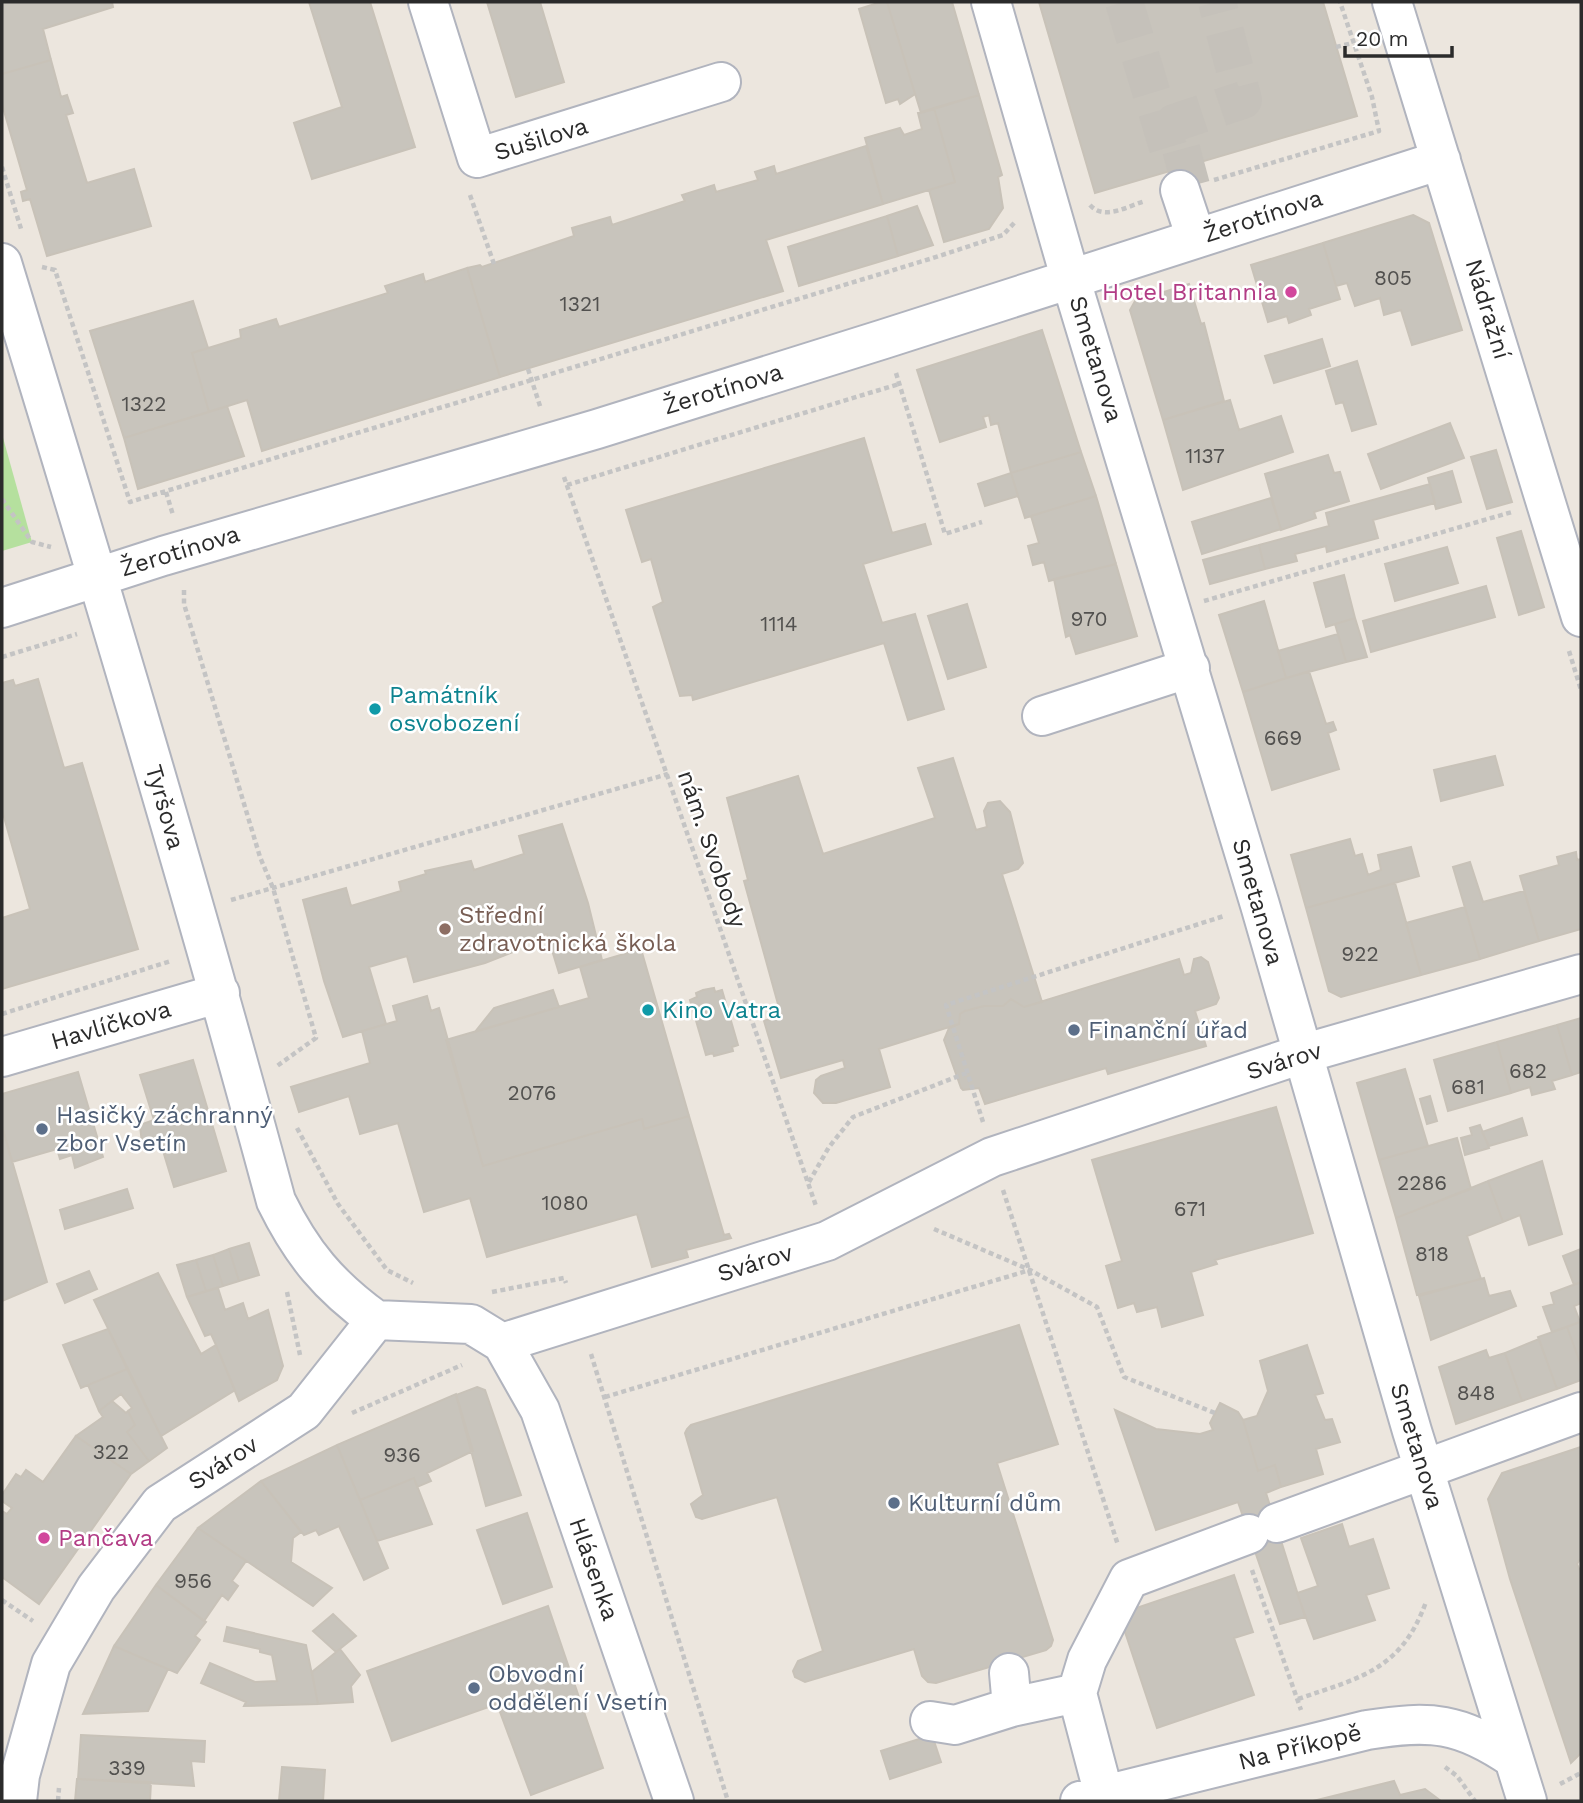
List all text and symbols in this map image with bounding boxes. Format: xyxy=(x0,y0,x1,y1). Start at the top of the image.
scale bar xyxy=(1345,14,1452,58)
text: 20 m xyxy=(1356,26,1408,51)
street label: Sušilova xyxy=(491,111,591,167)
street label: Žerotínova xyxy=(1200,184,1326,248)
street label: Nádražní xyxy=(1460,256,1516,362)
house number: 805 xyxy=(1374,265,1412,290)
place label: Hotel Britannia xyxy=(1102,278,1277,306)
marker: Hotel Britannia xyxy=(1283,284,1299,300)
house number: 1321 xyxy=(560,291,600,316)
street label: Smetanova xyxy=(1064,293,1128,425)
street label: Žerotínova xyxy=(660,358,786,420)
house number: 1322 xyxy=(122,391,166,416)
house number: 1137 xyxy=(1185,443,1225,468)
street label: Žerotínova xyxy=(117,520,243,582)
house number: 970 xyxy=(1071,606,1107,631)
house number: 1114 xyxy=(760,611,798,636)
place label: Památník osvobození xyxy=(389,681,520,737)
marker: Památník osvobození xyxy=(367,701,383,717)
house number: 669 xyxy=(1264,725,1302,750)
street label: Tyršova xyxy=(140,761,190,853)
street label: nám. Svobody xyxy=(672,766,752,932)
street label: Smetanova xyxy=(1227,836,1289,968)
place label: Střední zdravotnická škola xyxy=(459,901,676,957)
marker: Střední zdravotnická škola xyxy=(437,921,453,937)
house number: 922 xyxy=(1341,941,1379,966)
street label: Havlíčkova xyxy=(48,995,174,1055)
place label: Kino Vatra xyxy=(662,996,781,1024)
marker: Kino Vatra xyxy=(640,1002,656,1018)
place label: Finanční úřad xyxy=(1088,1016,1248,1044)
marker: Finanční úřad xyxy=(1066,1022,1082,1038)
street label: Svárov xyxy=(1243,1036,1326,1086)
house number: 682 xyxy=(1509,1058,1547,1083)
house number: 681 xyxy=(1451,1074,1485,1099)
house number: 2076 xyxy=(507,1080,557,1105)
place label: Hasičký záchranný zbor Vsetín xyxy=(56,1101,273,1157)
marker: Hasičký záchranný zbor Vsetín xyxy=(34,1121,50,1137)
house number: 2286 xyxy=(1397,1170,1447,1195)
house number: 1080 xyxy=(541,1190,589,1215)
house number: 671 xyxy=(1174,1196,1206,1221)
street label: Svárov xyxy=(714,1238,797,1288)
house number: 818 xyxy=(1415,1241,1449,1266)
street label: Smetanova xyxy=(1385,1380,1449,1512)
house number: 848 xyxy=(1457,1380,1495,1405)
street label: Svárov xyxy=(183,1430,263,1496)
house number: 322 xyxy=(93,1439,129,1464)
house number: 936 xyxy=(383,1442,421,1467)
place label: Kulturní dům xyxy=(908,1489,1062,1517)
marker: Kulturní dům xyxy=(886,1495,902,1511)
street label: Hlásenka xyxy=(563,1514,625,1624)
place label: Pančava xyxy=(58,1524,153,1552)
marker: Pančava xyxy=(36,1530,52,1546)
house number: 956 xyxy=(174,1568,212,1593)
place label: Obvodní oddělení Vsetín xyxy=(488,1660,668,1716)
marker: Obvodní oddělení Vsetín xyxy=(466,1680,482,1696)
street label: Na Příkopě xyxy=(1235,1718,1365,1776)
house number: 339 xyxy=(108,1755,146,1780)

